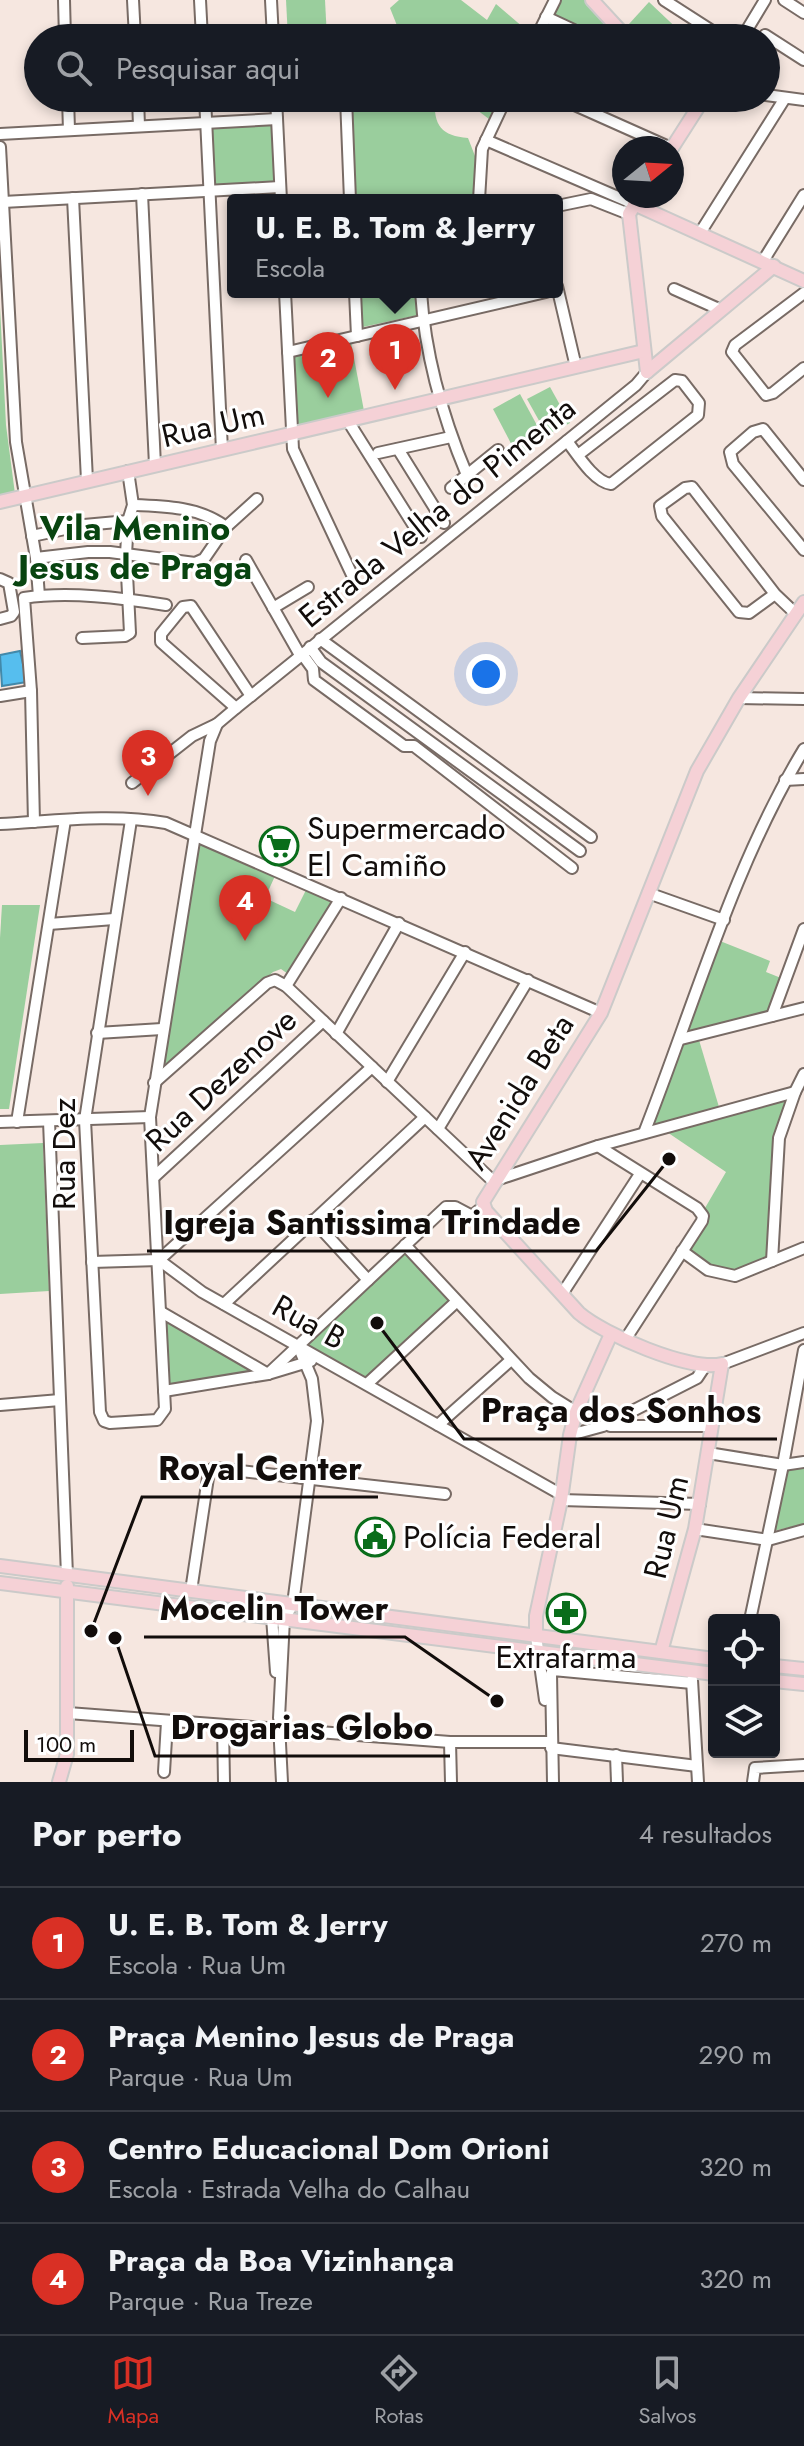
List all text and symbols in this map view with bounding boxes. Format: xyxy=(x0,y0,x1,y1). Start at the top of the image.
search box xyxy=(24,24,780,112)
icon: search xyxy=(52,46,96,90)
text: Pesquisar aqui xyxy=(116,47,301,90)
north arrow xyxy=(612,136,684,208)
popup xyxy=(227,194,563,298)
text: U. E. B. Tom & Jerry xyxy=(255,206,535,249)
text: Escola xyxy=(255,249,325,287)
pin: 1 xyxy=(369,324,421,390)
pin: 2 xyxy=(302,332,354,398)
street label: Estrada Velha do Pimenta xyxy=(289,386,585,638)
street label: Rua Um xyxy=(157,391,269,459)
district label: Vila Menino Jesus de Praga xyxy=(12,504,252,592)
your location xyxy=(466,654,506,694)
pin: 3 xyxy=(122,730,174,796)
place label: Supermercado El Camiño xyxy=(307,805,505,888)
supermarket icon: Supermercado El Camiño xyxy=(258,825,300,867)
pin: 4 xyxy=(219,875,271,941)
street label: Rua Dezenove xyxy=(135,998,307,1162)
street label: Avenida Beta xyxy=(453,1005,585,1179)
street label: Rua Dez xyxy=(41,1098,87,1210)
callout: Igreja Santissima Trindade xyxy=(147,1193,596,1251)
text: Igreja Santissima Trindade xyxy=(163,1198,581,1247)
street label: Rua B xyxy=(264,1283,354,1361)
callout: Praça dos Sonhos xyxy=(464,1381,777,1439)
text: Praça dos Sonhos xyxy=(481,1386,761,1435)
callout: Royal Center xyxy=(142,1439,378,1497)
text: Royal Center xyxy=(158,1444,362,1493)
street label: Rua Um xyxy=(632,1471,700,1583)
place label: Polícia Federal xyxy=(403,1514,601,1560)
public building icon: Polícia Federal xyxy=(354,1516,396,1558)
callout: Mocelin Tower xyxy=(144,1579,405,1637)
text: Mocelin Tower xyxy=(160,1584,389,1633)
pharmacy icon: Extrafarma xyxy=(545,1592,587,1634)
map controls xyxy=(708,1614,780,1758)
button: locate xyxy=(708,1614,780,1686)
place label: Extrafarma xyxy=(496,1634,636,1680)
button: layers xyxy=(708,1686,780,1758)
callout: Drogarias Globo xyxy=(155,1698,450,1756)
text: Drogarias Globo xyxy=(171,1703,433,1752)
scale bar xyxy=(24,1726,134,1762)
text: 100 m xyxy=(36,1728,96,1760)
text: Por perto xyxy=(32,1810,182,1859)
text: 4 resultados xyxy=(639,1815,772,1853)
text: U. E. B. Tom & Jerry xyxy=(108,1903,388,1946)
text: 1 xyxy=(51,1924,65,1962)
text: 270 m xyxy=(700,1924,772,1962)
text: Escola · Rua Um xyxy=(108,1946,286,1984)
text: Praça Menino Jesus de Praga xyxy=(108,2015,514,2058)
text: 2 xyxy=(49,2036,67,2074)
text: 290 m xyxy=(699,2036,772,2074)
text: Parque · Rua Um xyxy=(108,2058,293,2096)
text: Centro Educacional Dom Orioni xyxy=(108,2127,550,2170)
text: 3 xyxy=(50,2148,66,2186)
text: 320 m xyxy=(699,2148,772,2186)
text: Escola · Estrada Velha do Calhau xyxy=(108,2170,470,2208)
text: Praça da Boa Vizinhança xyxy=(108,2239,454,2282)
text: 4 xyxy=(49,2260,67,2298)
text: 320 m xyxy=(699,2260,772,2298)
text: Parque · Rua Treze xyxy=(108,2282,313,2320)
tab: Mapa xyxy=(108,2351,159,2431)
tab: Rotas xyxy=(374,2351,423,2431)
tab: Salvos xyxy=(638,2351,696,2431)

